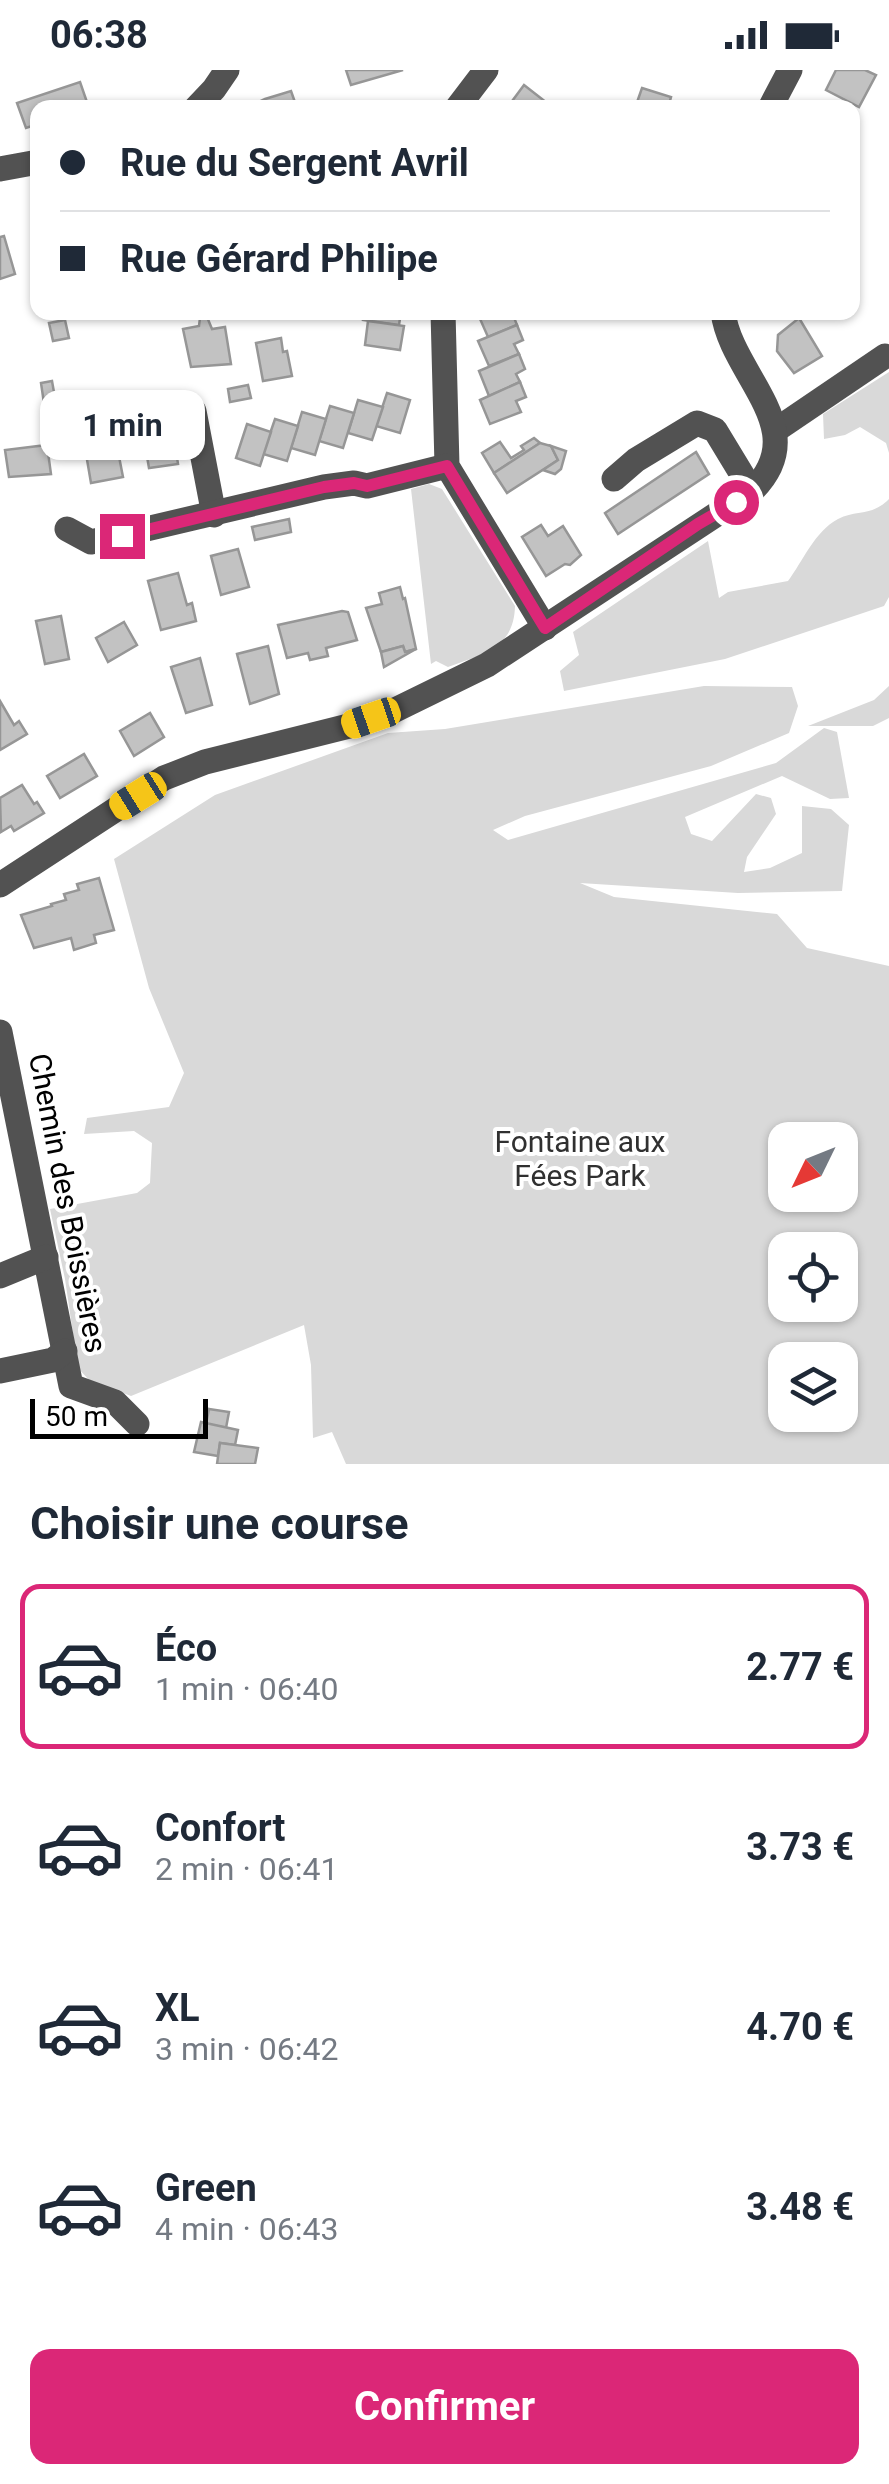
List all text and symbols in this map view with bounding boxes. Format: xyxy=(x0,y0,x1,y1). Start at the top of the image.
text: 06:38 xyxy=(50,13,148,57)
text: Rue du Sergent Avril xyxy=(120,141,469,185)
text: Rue Gérard Philipe xyxy=(120,237,438,281)
callout: 1 min xyxy=(39,391,204,461)
text: 1 min xyxy=(82,406,163,444)
route start xyxy=(714,480,759,525)
route end xyxy=(100,514,145,559)
car xyxy=(338,694,404,742)
car xyxy=(105,767,171,825)
street label: Chemin des Boissières xyxy=(22,1051,114,1355)
north arrow xyxy=(768,1122,858,1212)
map controls xyxy=(768,1122,858,1432)
park label: Fontaine aux Fées Park xyxy=(494,1124,666,1193)
button: locate xyxy=(768,1232,858,1322)
button: layers xyxy=(768,1342,858,1432)
scale bar xyxy=(30,1394,208,1438)
text: 50 m xyxy=(45,1400,108,1433)
text: Choisir une course xyxy=(30,1497,409,1550)
icon: car xyxy=(35,1622,125,1712)
text: Éco xyxy=(155,1626,217,1670)
text: 2.77 € xyxy=(746,1645,854,1689)
text: 1 min · 06:40 xyxy=(155,1670,338,1708)
icon: car xyxy=(35,1802,125,1892)
text: Confort xyxy=(155,1806,285,1850)
text: 3.73 € xyxy=(746,1825,854,1869)
text: 2 min · 06:41 xyxy=(155,1850,338,1888)
icon: car xyxy=(35,1982,125,2072)
text: XL xyxy=(155,1986,200,2030)
text: 4.70 € xyxy=(746,2005,854,2049)
text: 3 min · 06:42 xyxy=(155,2030,338,2068)
icon: car xyxy=(35,2162,125,2252)
text: Green xyxy=(155,2166,257,2210)
text: 3.48 € xyxy=(746,2185,854,2229)
text: 4 min · 06:43 xyxy=(155,2210,338,2248)
button: Confirmer xyxy=(30,2349,859,2464)

